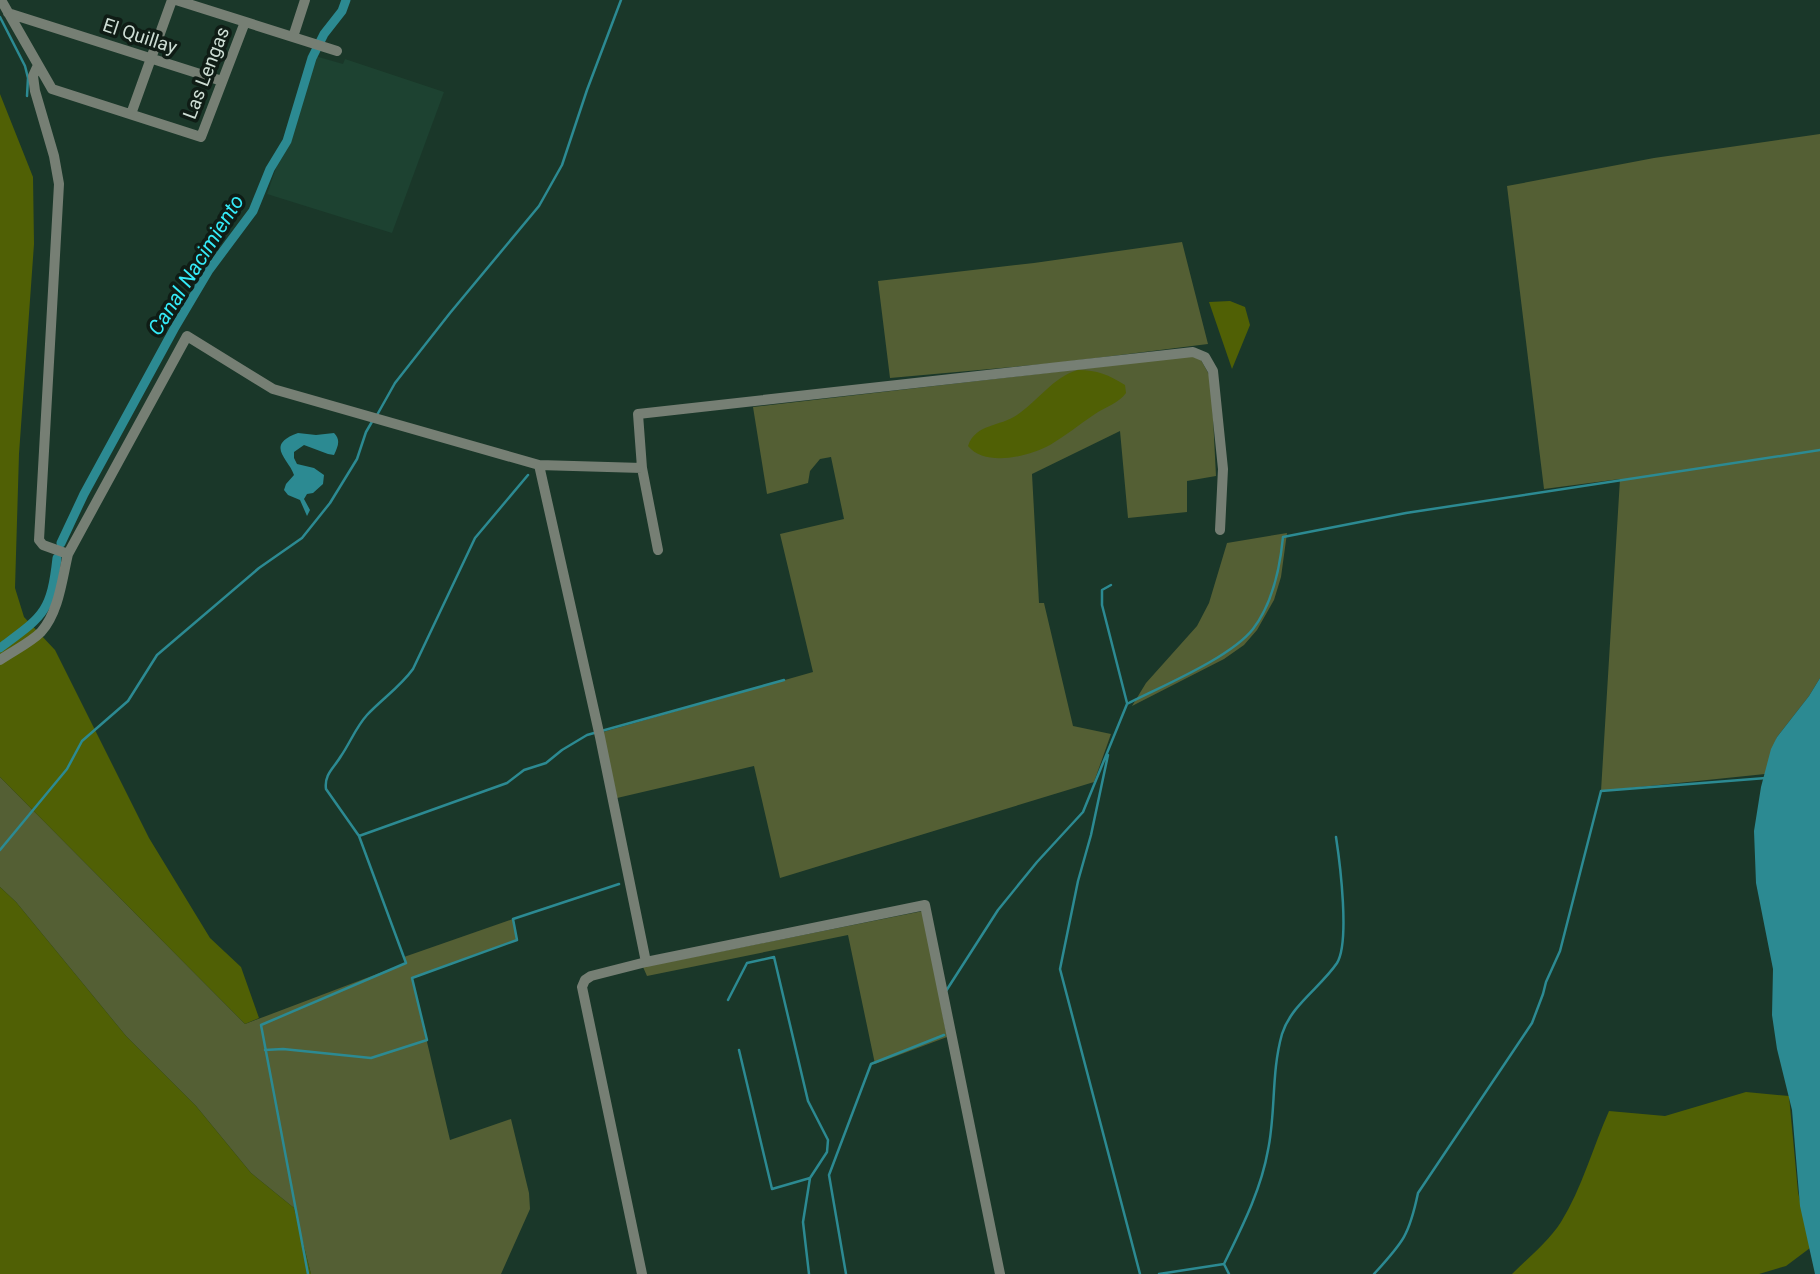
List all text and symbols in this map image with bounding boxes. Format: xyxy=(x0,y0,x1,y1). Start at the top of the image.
street label: El Quillay xyxy=(100,13,180,59)
street label: Las Lengas xyxy=(178,24,234,122)
water label: Canal Nacimiento xyxy=(143,190,249,340)

